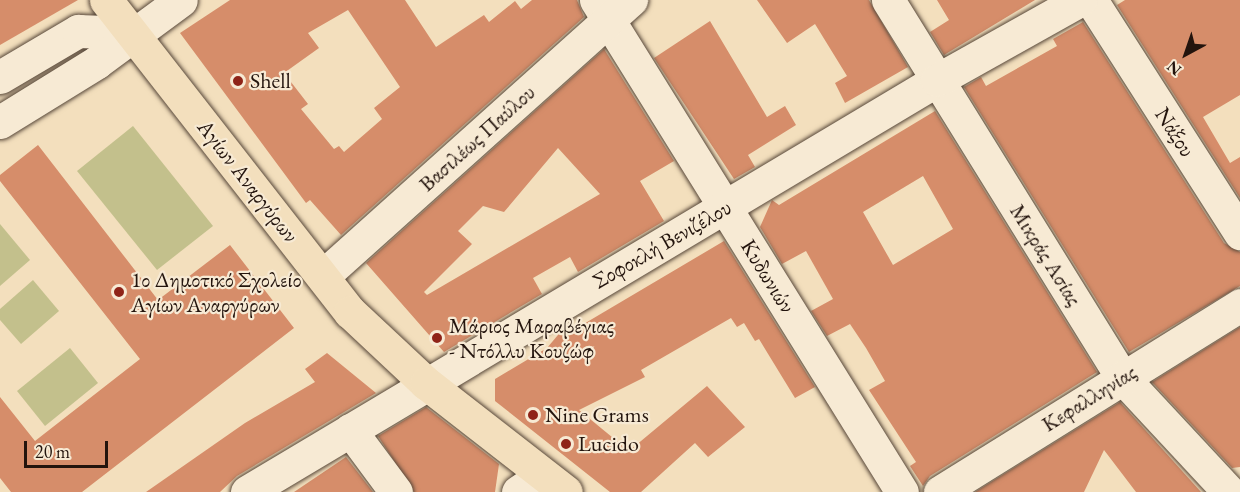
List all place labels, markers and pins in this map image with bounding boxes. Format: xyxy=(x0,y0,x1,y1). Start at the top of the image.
place label: Shell xyxy=(250,68,291,94)
marker: Shell xyxy=(231,74,245,88)
place label: 1ο Δημοτικό Σχολείο Αγίων Αναργύρων xyxy=(131,266,302,318)
marker: 1ο Δημοτικό Σχολείο Αγίων Αναργύρων xyxy=(112,285,126,299)
place label: Μάριος Μαραβέγιας - Ντόλλυ Κουζώφ xyxy=(449,312,614,364)
marker: Μάριος Μαραβέγιας - Ντόλλυ Κουζώφ xyxy=(430,331,444,345)
place label: Nine Grams xyxy=(545,402,649,428)
marker: Nine Grams xyxy=(526,408,540,422)
place label: Lucido xyxy=(578,431,639,457)
marker: Lucido xyxy=(559,437,573,451)

